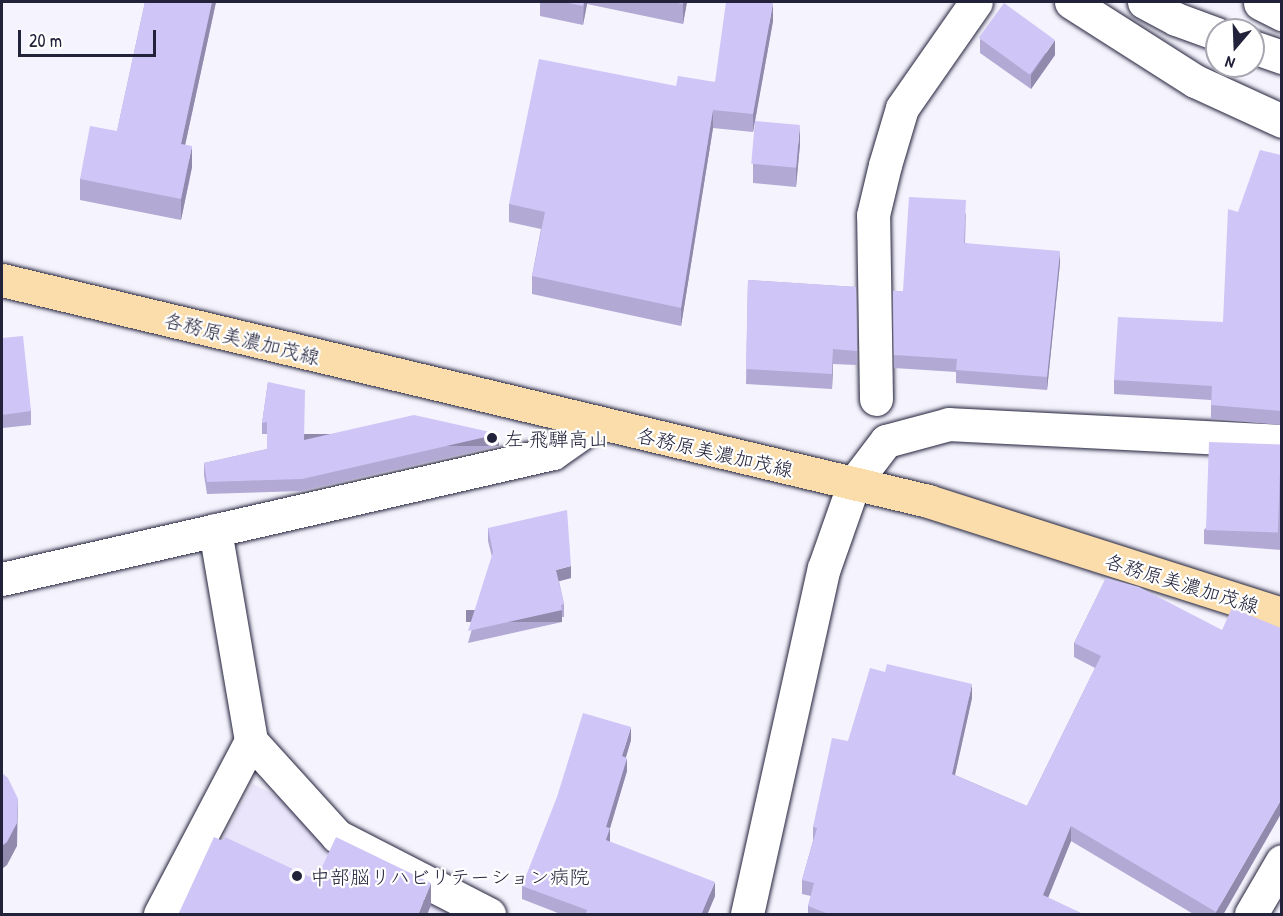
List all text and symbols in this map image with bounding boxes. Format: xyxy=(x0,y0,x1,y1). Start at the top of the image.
scale bar xyxy=(21,18,159,56)
north arrow xyxy=(1205,18,1265,78)
text: 20 m xyxy=(29,28,62,53)
text: N xyxy=(1222,51,1237,75)
street label: 各務原美濃加茂線 xyxy=(161,307,323,369)
street label: 各務原美濃加茂線 xyxy=(634,422,796,482)
place label: 左 飛騨高山 xyxy=(504,426,609,450)
marker: 左 飛騨高山 xyxy=(485,431,499,445)
street label: 各務原美濃加茂線 xyxy=(1102,548,1262,618)
place label: 中部脳リハビリテーション病院 xyxy=(310,864,590,888)
marker: 中部脳リハビリテーション病院 xyxy=(288,867,306,885)

